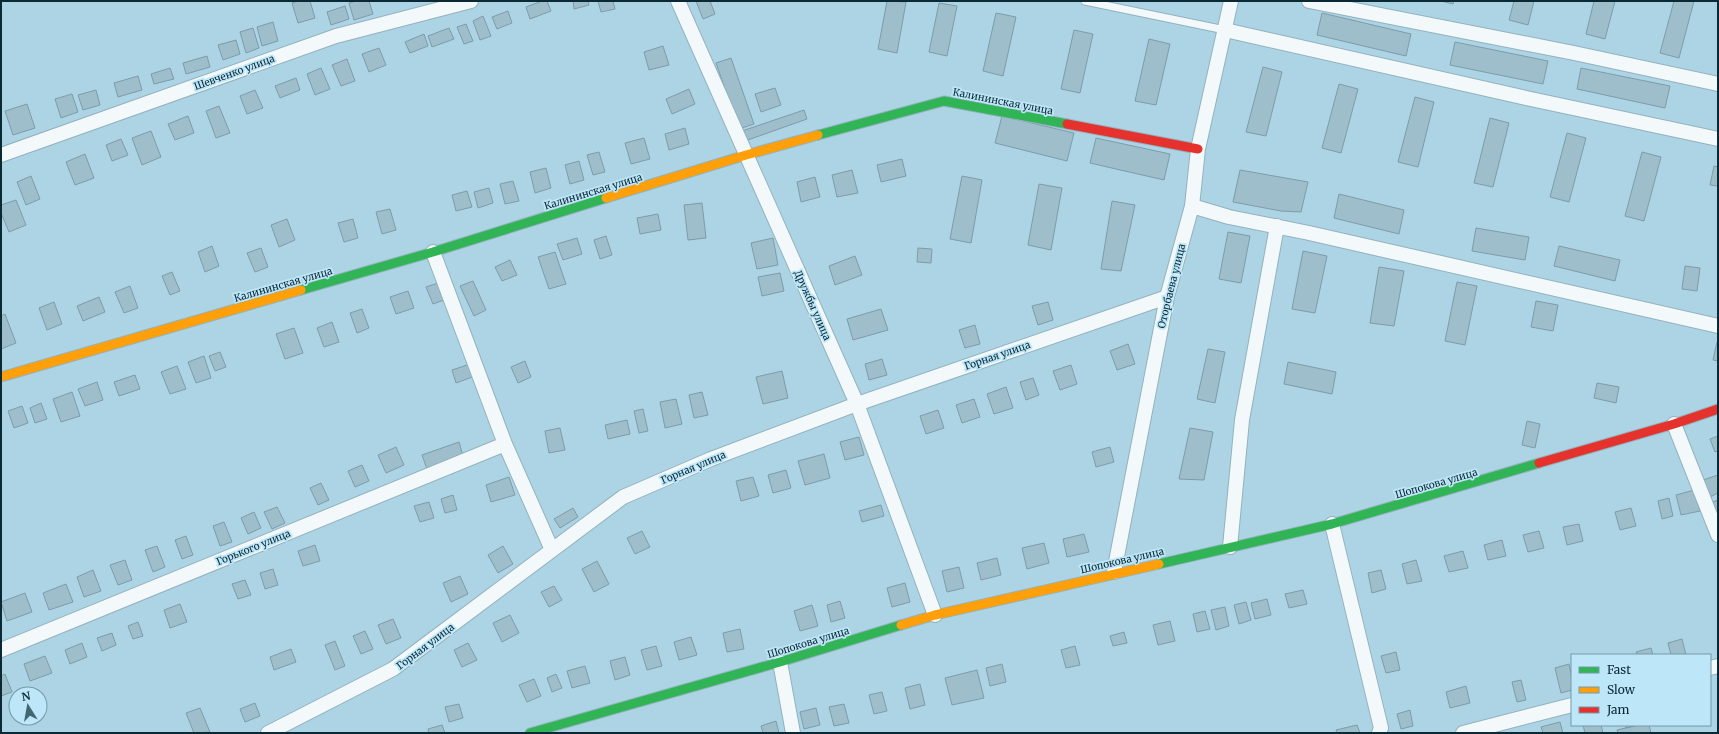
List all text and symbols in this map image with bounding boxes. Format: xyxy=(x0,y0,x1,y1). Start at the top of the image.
street label: Шевченко улица xyxy=(192,52,277,93)
street label: Калининская улица xyxy=(952,85,1055,118)
street label: Калининская улица xyxy=(543,170,644,213)
street label: Оторбаева улица xyxy=(1155,242,1188,330)
street label: Калининская улица xyxy=(232,264,334,305)
street label: Дружбы улица xyxy=(791,268,834,343)
street label: Горная улица xyxy=(962,338,1033,373)
street label: Горная улица xyxy=(659,448,728,487)
street label: Шопокова улица xyxy=(1393,465,1480,501)
street label: Горького улица xyxy=(214,526,293,568)
street label: Шопокова улица xyxy=(1079,544,1166,576)
street label: Горная улица xyxy=(394,620,457,672)
street label: Шопокова улица xyxy=(765,624,851,661)
legend xyxy=(1571,654,1711,726)
text: Fast xyxy=(1607,662,1631,677)
text: Slow xyxy=(1607,682,1636,697)
north arrow xyxy=(8,686,48,726)
text: N xyxy=(20,688,32,704)
text: Jam xyxy=(1606,702,1630,717)

